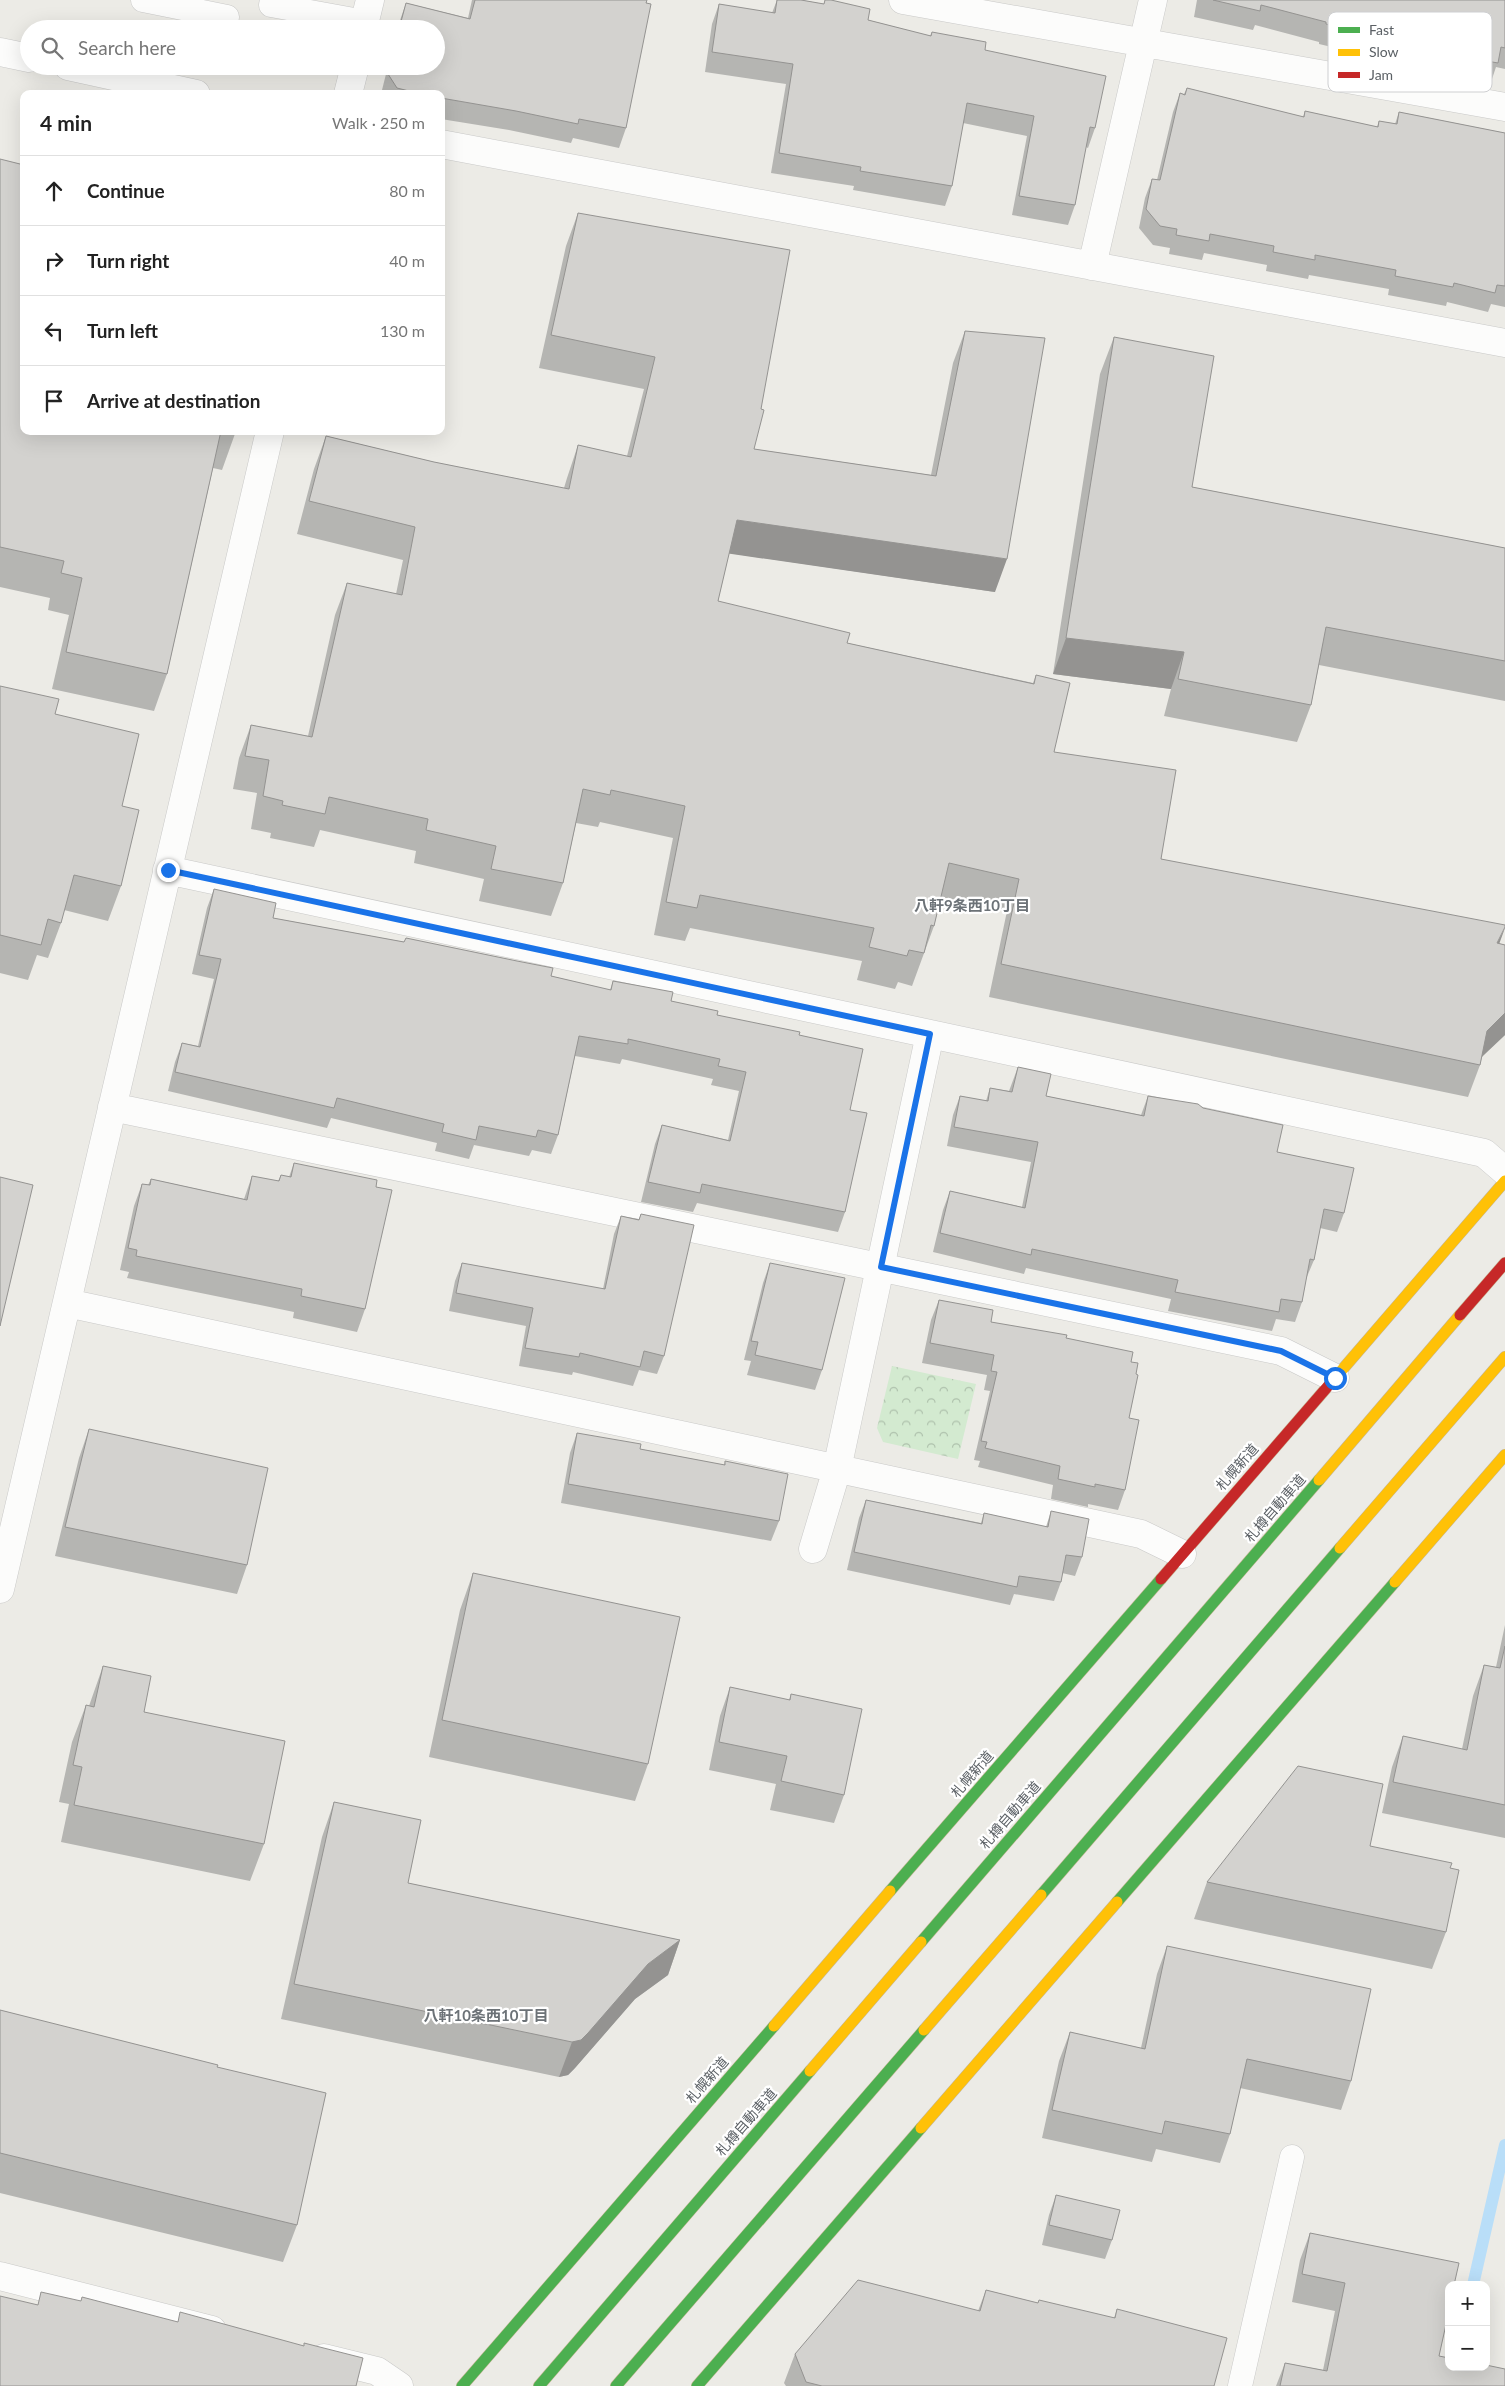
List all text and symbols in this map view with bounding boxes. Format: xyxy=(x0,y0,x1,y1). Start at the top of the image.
legend xyxy=(1328,12,1492,92)
search box xyxy=(20,20,445,75)
text: Fast xyxy=(1369,21,1394,38)
icon: search xyxy=(38,34,66,62)
text: Search here xyxy=(78,36,176,59)
text: Slow xyxy=(1369,43,1399,60)
text: Jam xyxy=(1369,66,1393,83)
text: 4 min xyxy=(40,110,92,135)
text: Walk · 250 m xyxy=(332,113,425,132)
icon: ahead xyxy=(40,177,68,205)
text: Continue xyxy=(87,179,165,202)
text: 80 m xyxy=(389,181,425,200)
icon: right xyxy=(40,247,68,275)
text: Turn right xyxy=(87,249,169,272)
text: 40 m xyxy=(389,251,425,270)
icon: left xyxy=(40,317,68,345)
text: Turn left xyxy=(87,319,158,342)
text: 130 m xyxy=(380,321,425,340)
icon: arrive xyxy=(40,387,68,415)
text: Arrive at destination xyxy=(87,389,260,412)
route end xyxy=(157,859,180,882)
district label: 八軒9条西10丁目 xyxy=(914,896,1030,914)
route start xyxy=(1324,1367,1347,1390)
street label: 札幌新道 xyxy=(1212,1440,1261,1493)
street label: 札樽自動車道 xyxy=(1241,1470,1309,1545)
street label: 札幌新道 xyxy=(947,1747,996,1800)
street label: 札樽自動車道 xyxy=(976,1777,1044,1852)
district label: 八軒10条西10丁目 xyxy=(424,2006,548,2024)
street label: 札幌新道 xyxy=(682,2053,731,2106)
street label: 札樽自動車道 xyxy=(712,2084,780,2159)
map controls xyxy=(1445,2281,1490,2371)
button: + xyxy=(1445,2281,1490,2326)
button: − xyxy=(1445,2326,1490,2371)

